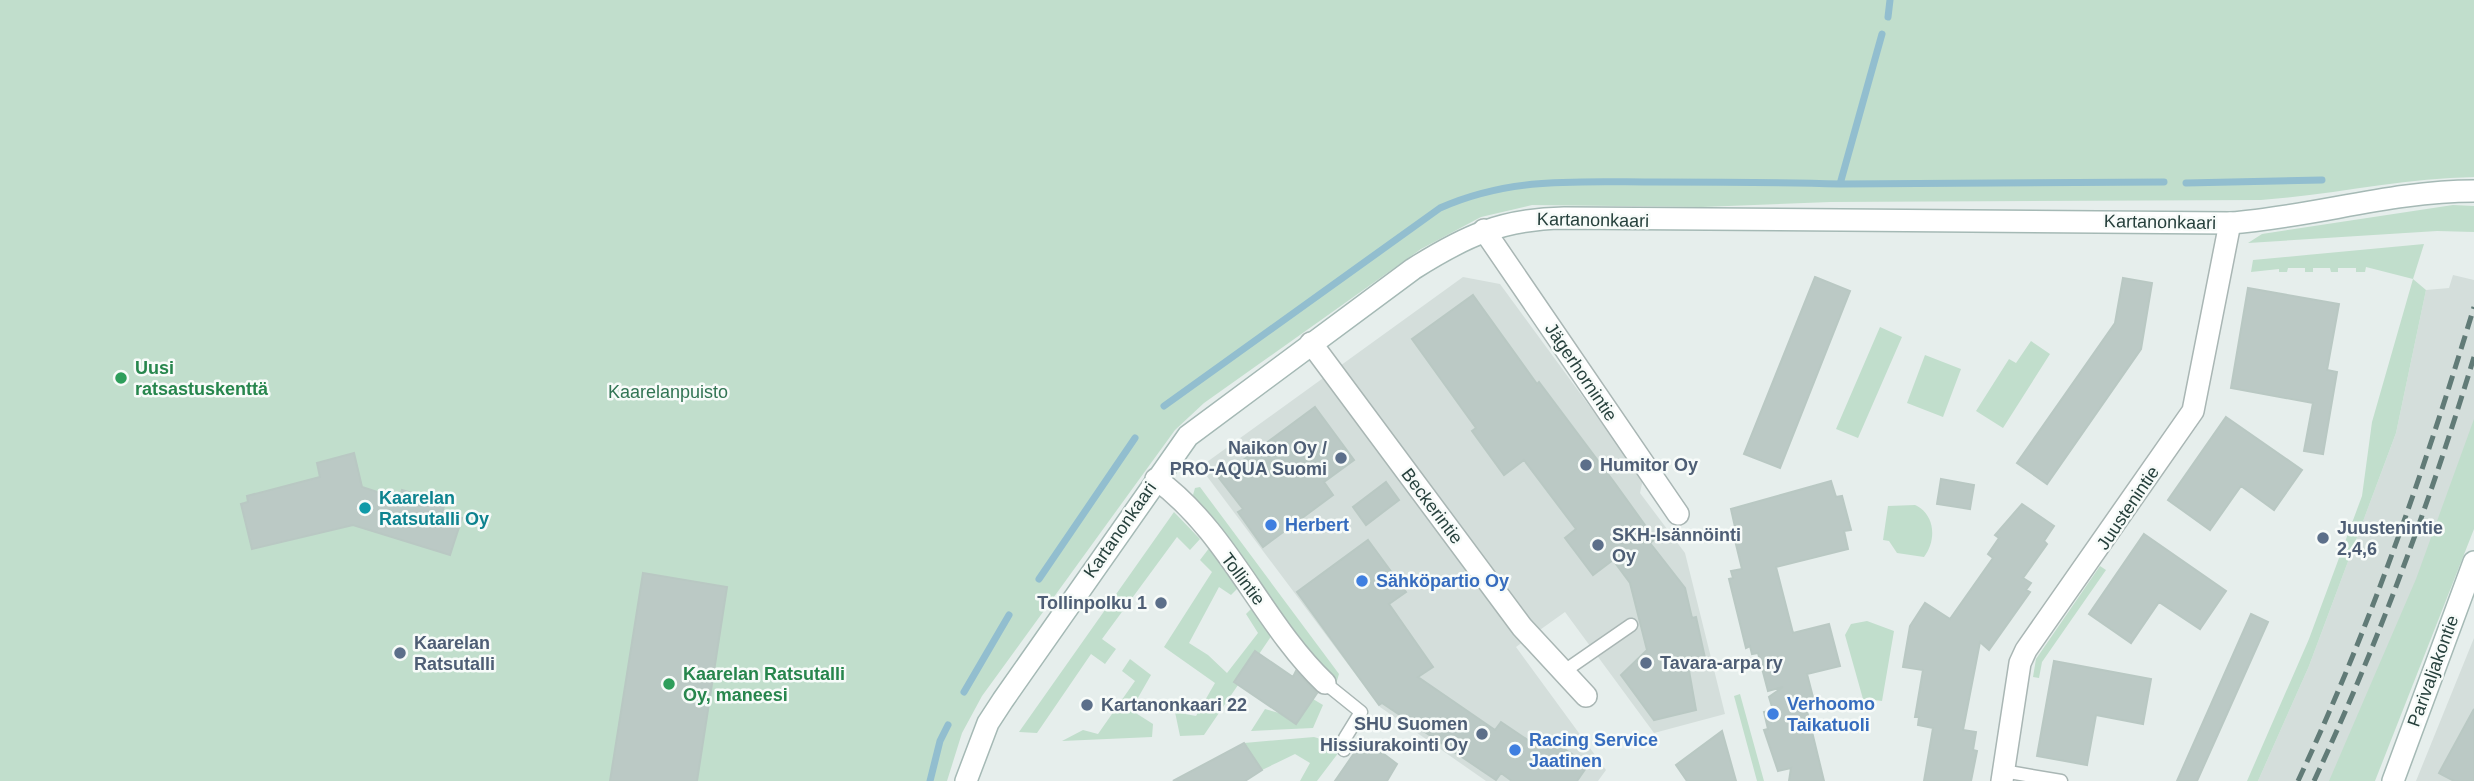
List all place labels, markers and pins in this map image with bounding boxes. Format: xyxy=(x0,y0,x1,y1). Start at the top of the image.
place label: Uusi ratsastuskenttä xyxy=(135,358,269,399)
marker: Uusi ratsastuskenttä xyxy=(113,370,129,386)
place label: Naikon Oy / PRO-AQUA Suomi xyxy=(1170,438,1327,479)
marker: Naikon Oy / PRO-AQUA Suomi xyxy=(1333,450,1349,466)
place label: Humitor Oy xyxy=(1600,455,1698,475)
marker: Humitor Oy xyxy=(1578,457,1594,473)
place label: Kaarelan Ratsutalli Oy xyxy=(379,488,489,529)
marker: Kaarelan Ratsutalli Oy xyxy=(357,500,373,516)
place label: Herbert xyxy=(1285,515,1349,535)
marker: Herbert xyxy=(1263,517,1279,533)
place label: Juustenintie 2,4,6 xyxy=(2337,518,2443,559)
place label: SKH-Isännöinti Oy xyxy=(1612,525,1741,566)
marker: Juustenintie 2,4,6 xyxy=(2315,530,2331,546)
marker: SKH-Isännöinti Oy xyxy=(1590,537,1606,553)
place label: Sähköpartio Oy xyxy=(1376,571,1509,591)
marker: Sähköpartio Oy xyxy=(1354,573,1370,589)
place label: Tollinpolku 1 xyxy=(1037,593,1147,613)
marker: Tollinpolku 1 xyxy=(1153,595,1169,611)
place label: Kaarelan Ratsutalli xyxy=(414,633,495,674)
marker: Kaarelan Ratsutalli xyxy=(392,645,408,661)
place label: Tavara-arpa ry xyxy=(1660,653,1783,673)
marker: Tavara-arpa ry xyxy=(1638,655,1654,671)
place label: Kaarelan Ratsutalli Oy, maneesi xyxy=(683,664,845,705)
marker: Kaarelan Ratsutalli Oy, maneesi xyxy=(661,676,677,692)
place label: Verhoomo Taikatuoli xyxy=(1787,694,1875,735)
place label: Kartanonkaari 22 xyxy=(1101,695,1247,715)
marker: Kartanonkaari 22 xyxy=(1079,697,1095,713)
marker: Verhoomo Taikatuoli xyxy=(1765,706,1781,722)
place label: SHU Suomen Hissiurakointi Oy xyxy=(1320,714,1468,755)
marker: SHU Suomen Hissiurakointi Oy xyxy=(1474,726,1490,742)
place label: Racing Service Jaatinen xyxy=(1529,730,1658,771)
marker: Racing Service Jaatinen xyxy=(1507,742,1523,758)

